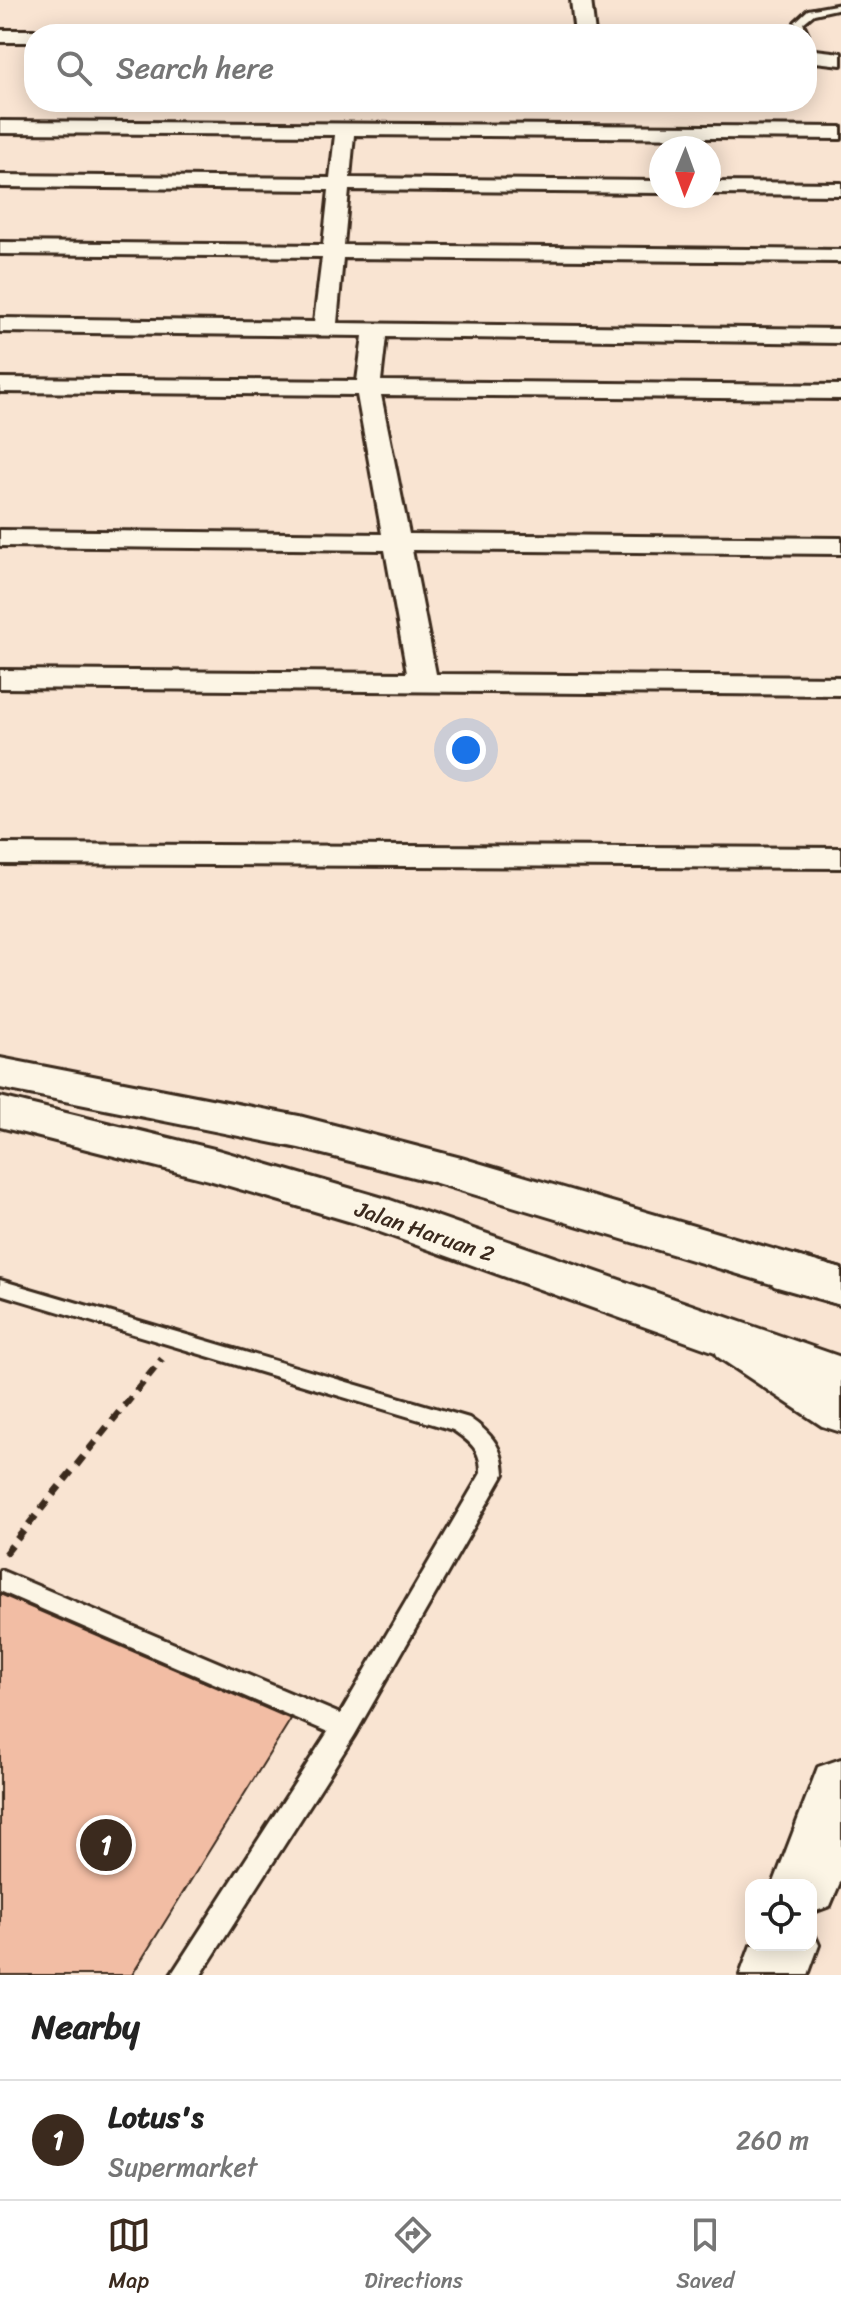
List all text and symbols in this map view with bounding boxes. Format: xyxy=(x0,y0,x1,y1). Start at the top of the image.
search box xyxy=(24,24,817,112)
text: Search here xyxy=(116,41,274,95)
icon: search xyxy=(52,46,96,90)
north arrow xyxy=(649,136,721,208)
your location xyxy=(446,730,486,770)
street label: Jalan Haruan 2 xyxy=(349,1189,500,1274)
pin: 1 xyxy=(80,1815,132,1875)
map controls xyxy=(745,1879,817,1951)
button: locate xyxy=(745,1879,817,1951)
text: Nearby xyxy=(32,1997,140,2057)
text: Lotus's xyxy=(108,2090,204,2144)
text: 1 xyxy=(52,2117,64,2163)
text: 260 m xyxy=(736,2117,809,2163)
text: Supermarket xyxy=(108,2144,257,2190)
tab: Map xyxy=(107,2213,151,2300)
tab: Directions xyxy=(364,2213,463,2300)
tab: Saved xyxy=(676,2213,734,2300)

